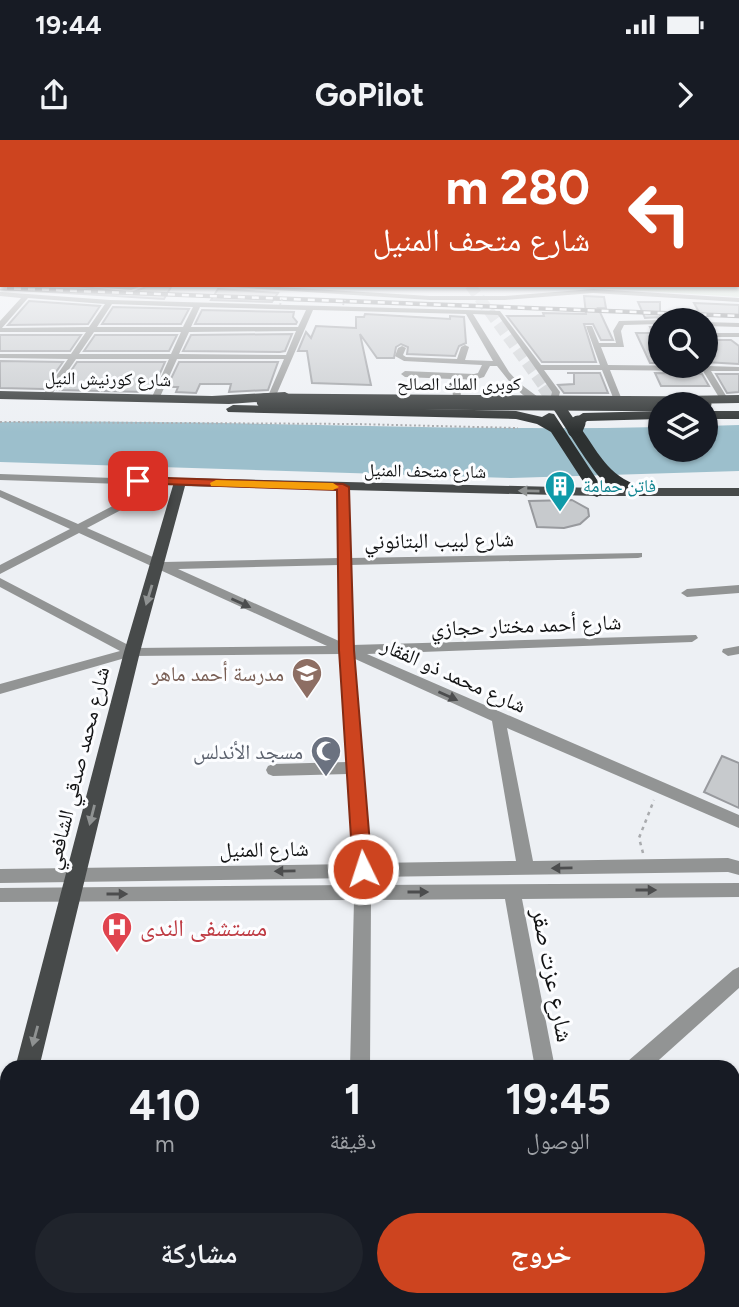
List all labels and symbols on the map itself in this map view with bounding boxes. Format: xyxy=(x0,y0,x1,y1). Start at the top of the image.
street label: شارع كورنيش النيل xyxy=(45,367,171,391)
street label: كوبرى الملك الصالح xyxy=(397,373,521,396)
pin xyxy=(108,451,168,511)
street label: شارع متحف المنيل xyxy=(364,459,486,483)
building icon: فاتن حمامة xyxy=(543,469,577,513)
place label: فاتن حمامة xyxy=(583,475,656,497)
one-way arrow xyxy=(517,485,539,497)
street label: شارع لبيب البتانوني xyxy=(364,526,514,558)
one-way arrow xyxy=(144,585,154,606)
one-way arrow xyxy=(230,598,251,609)
street label: شارع أحمد مختار حجازي xyxy=(430,609,622,645)
street label: شارع محمد ذو الفقار xyxy=(377,632,530,719)
school or university icon: مدرسة أحمد ماهر xyxy=(290,656,324,700)
place label: مدرسة أحمد ماهر xyxy=(151,661,284,686)
street label: شارع محمد صدقي الشافعي xyxy=(40,664,118,873)
one-way arrow xyxy=(438,690,458,702)
mosque icon: مسجد الأندلس xyxy=(309,734,343,778)
place label: مسجد الأندلس xyxy=(193,739,303,765)
one-way arrow xyxy=(86,804,97,826)
position arrow xyxy=(326,832,400,906)
street label: شارع المنيل xyxy=(219,836,309,863)
one-way arrow xyxy=(550,863,572,874)
one-way arrow xyxy=(274,865,296,877)
one-way arrow xyxy=(635,885,657,896)
one-way arrow xyxy=(407,886,429,898)
one-way arrow xyxy=(106,888,128,900)
street label: شارع عزت صقر xyxy=(525,905,580,1045)
hospital icon: مستشفى الندى xyxy=(100,910,134,954)
place label: مستشفى الندى xyxy=(140,913,267,942)
one-way arrow xyxy=(30,1026,40,1047)

